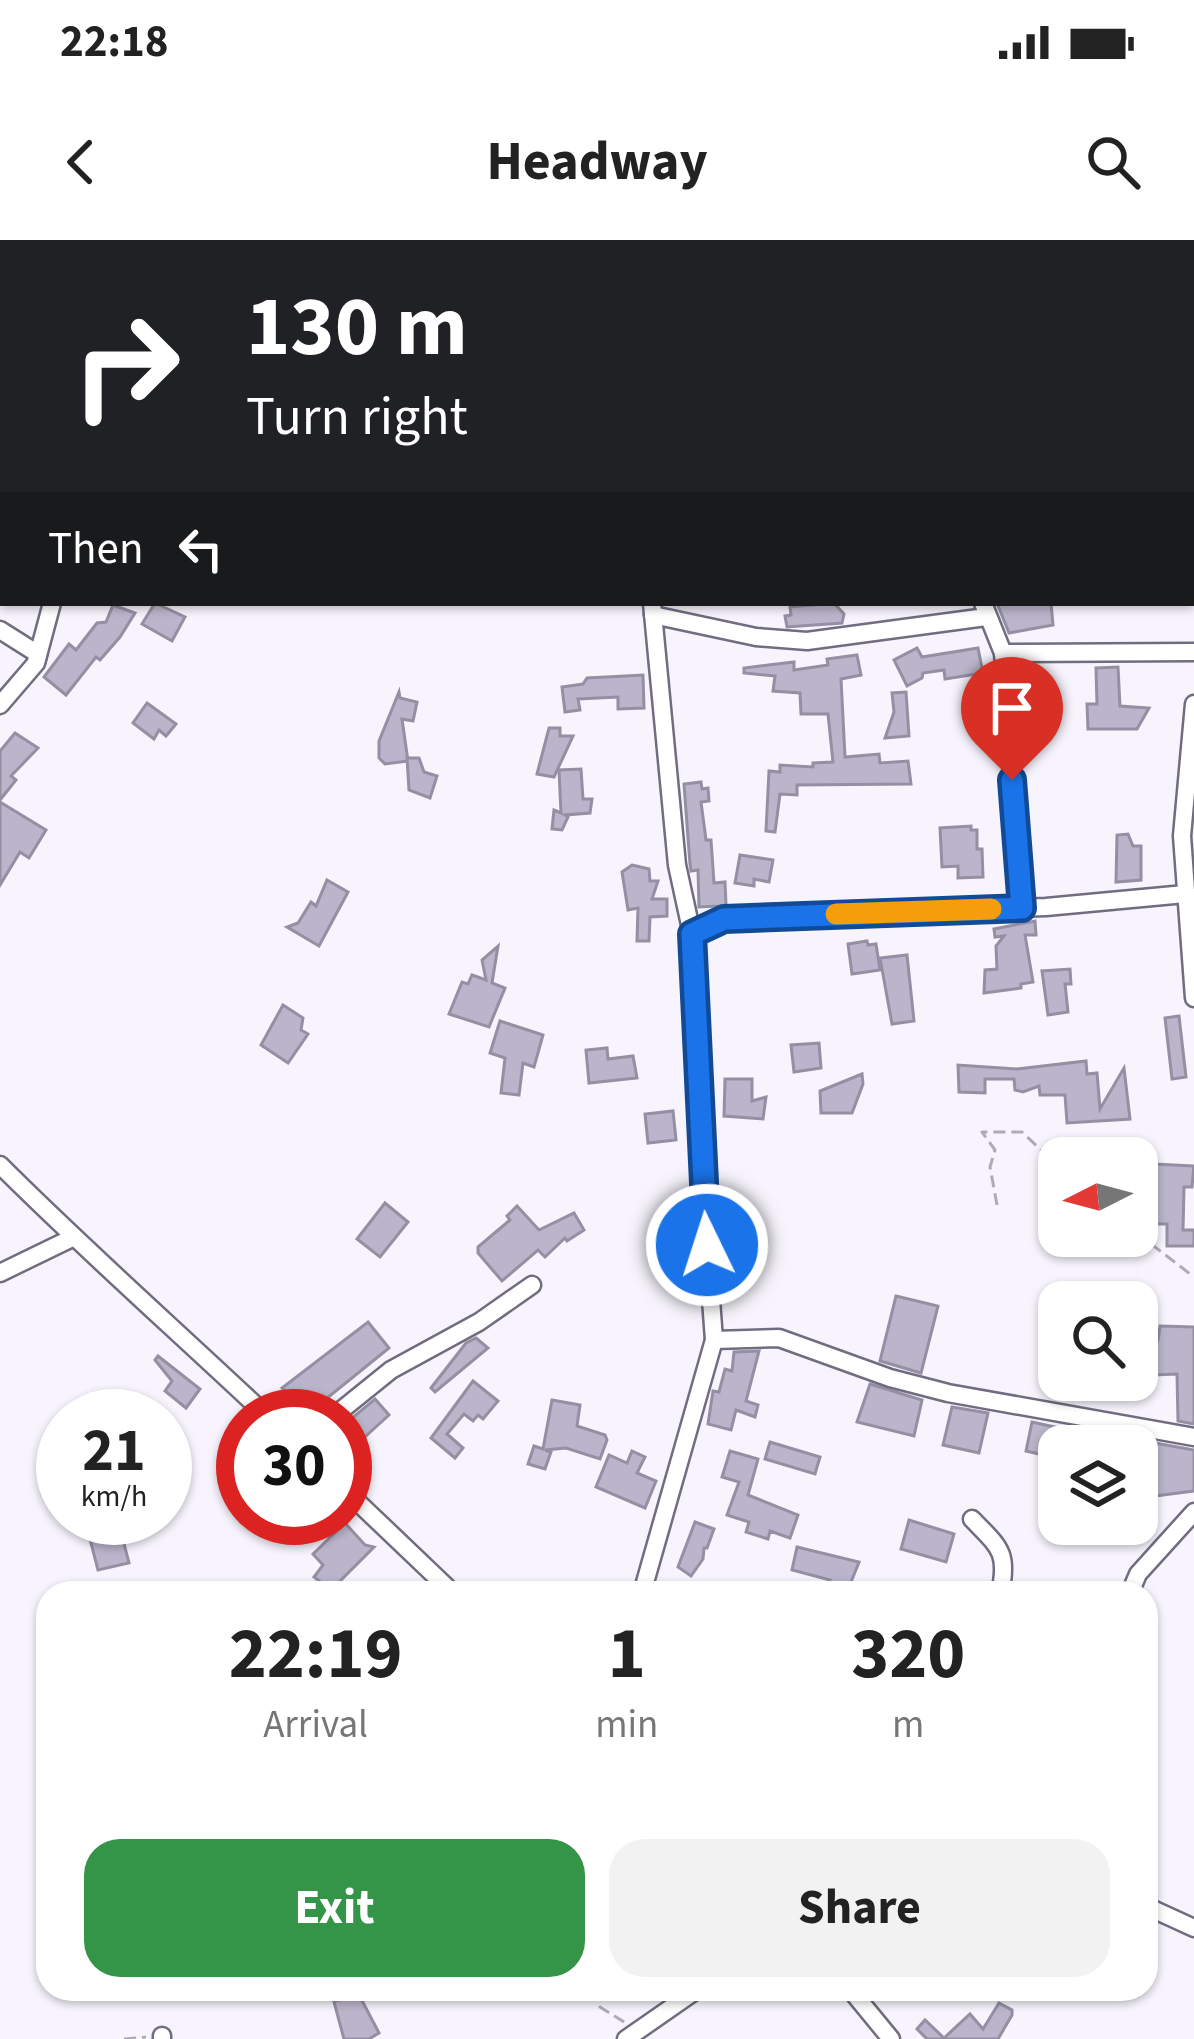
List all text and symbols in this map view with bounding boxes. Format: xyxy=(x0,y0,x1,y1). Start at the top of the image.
text: 22:18 xyxy=(60,10,169,74)
text: Headway xyxy=(486,124,708,201)
icon: back xyxy=(48,129,114,195)
icon: search xyxy=(1080,129,1146,195)
text: 130 m xyxy=(246,268,468,388)
icon: right xyxy=(48,288,204,444)
text: Turn right xyxy=(246,379,468,456)
icon: left xyxy=(168,516,234,582)
text: Then xyxy=(48,517,144,581)
pin xyxy=(961,657,1063,780)
icon: arrive xyxy=(979,675,1045,741)
north arrow xyxy=(1038,1137,1158,1257)
map controls xyxy=(1038,1137,1158,1545)
position arrow xyxy=(644,1182,770,1308)
button: search xyxy=(1038,1281,1158,1401)
speed limit sign: 30 xyxy=(216,1389,372,1545)
text: 21 xyxy=(82,1409,146,1494)
button: layers xyxy=(1038,1425,1158,1545)
text: km/h xyxy=(81,1475,147,1518)
text: 22:19 xyxy=(229,1603,402,1706)
text: 1 xyxy=(608,1603,646,1706)
text: 320 xyxy=(851,1603,965,1706)
text: Arrival xyxy=(263,1697,368,1753)
text: min xyxy=(595,1697,658,1753)
text: m xyxy=(892,1697,924,1753)
button: Exit xyxy=(84,1839,585,1977)
button: Share xyxy=(609,1839,1110,1977)

